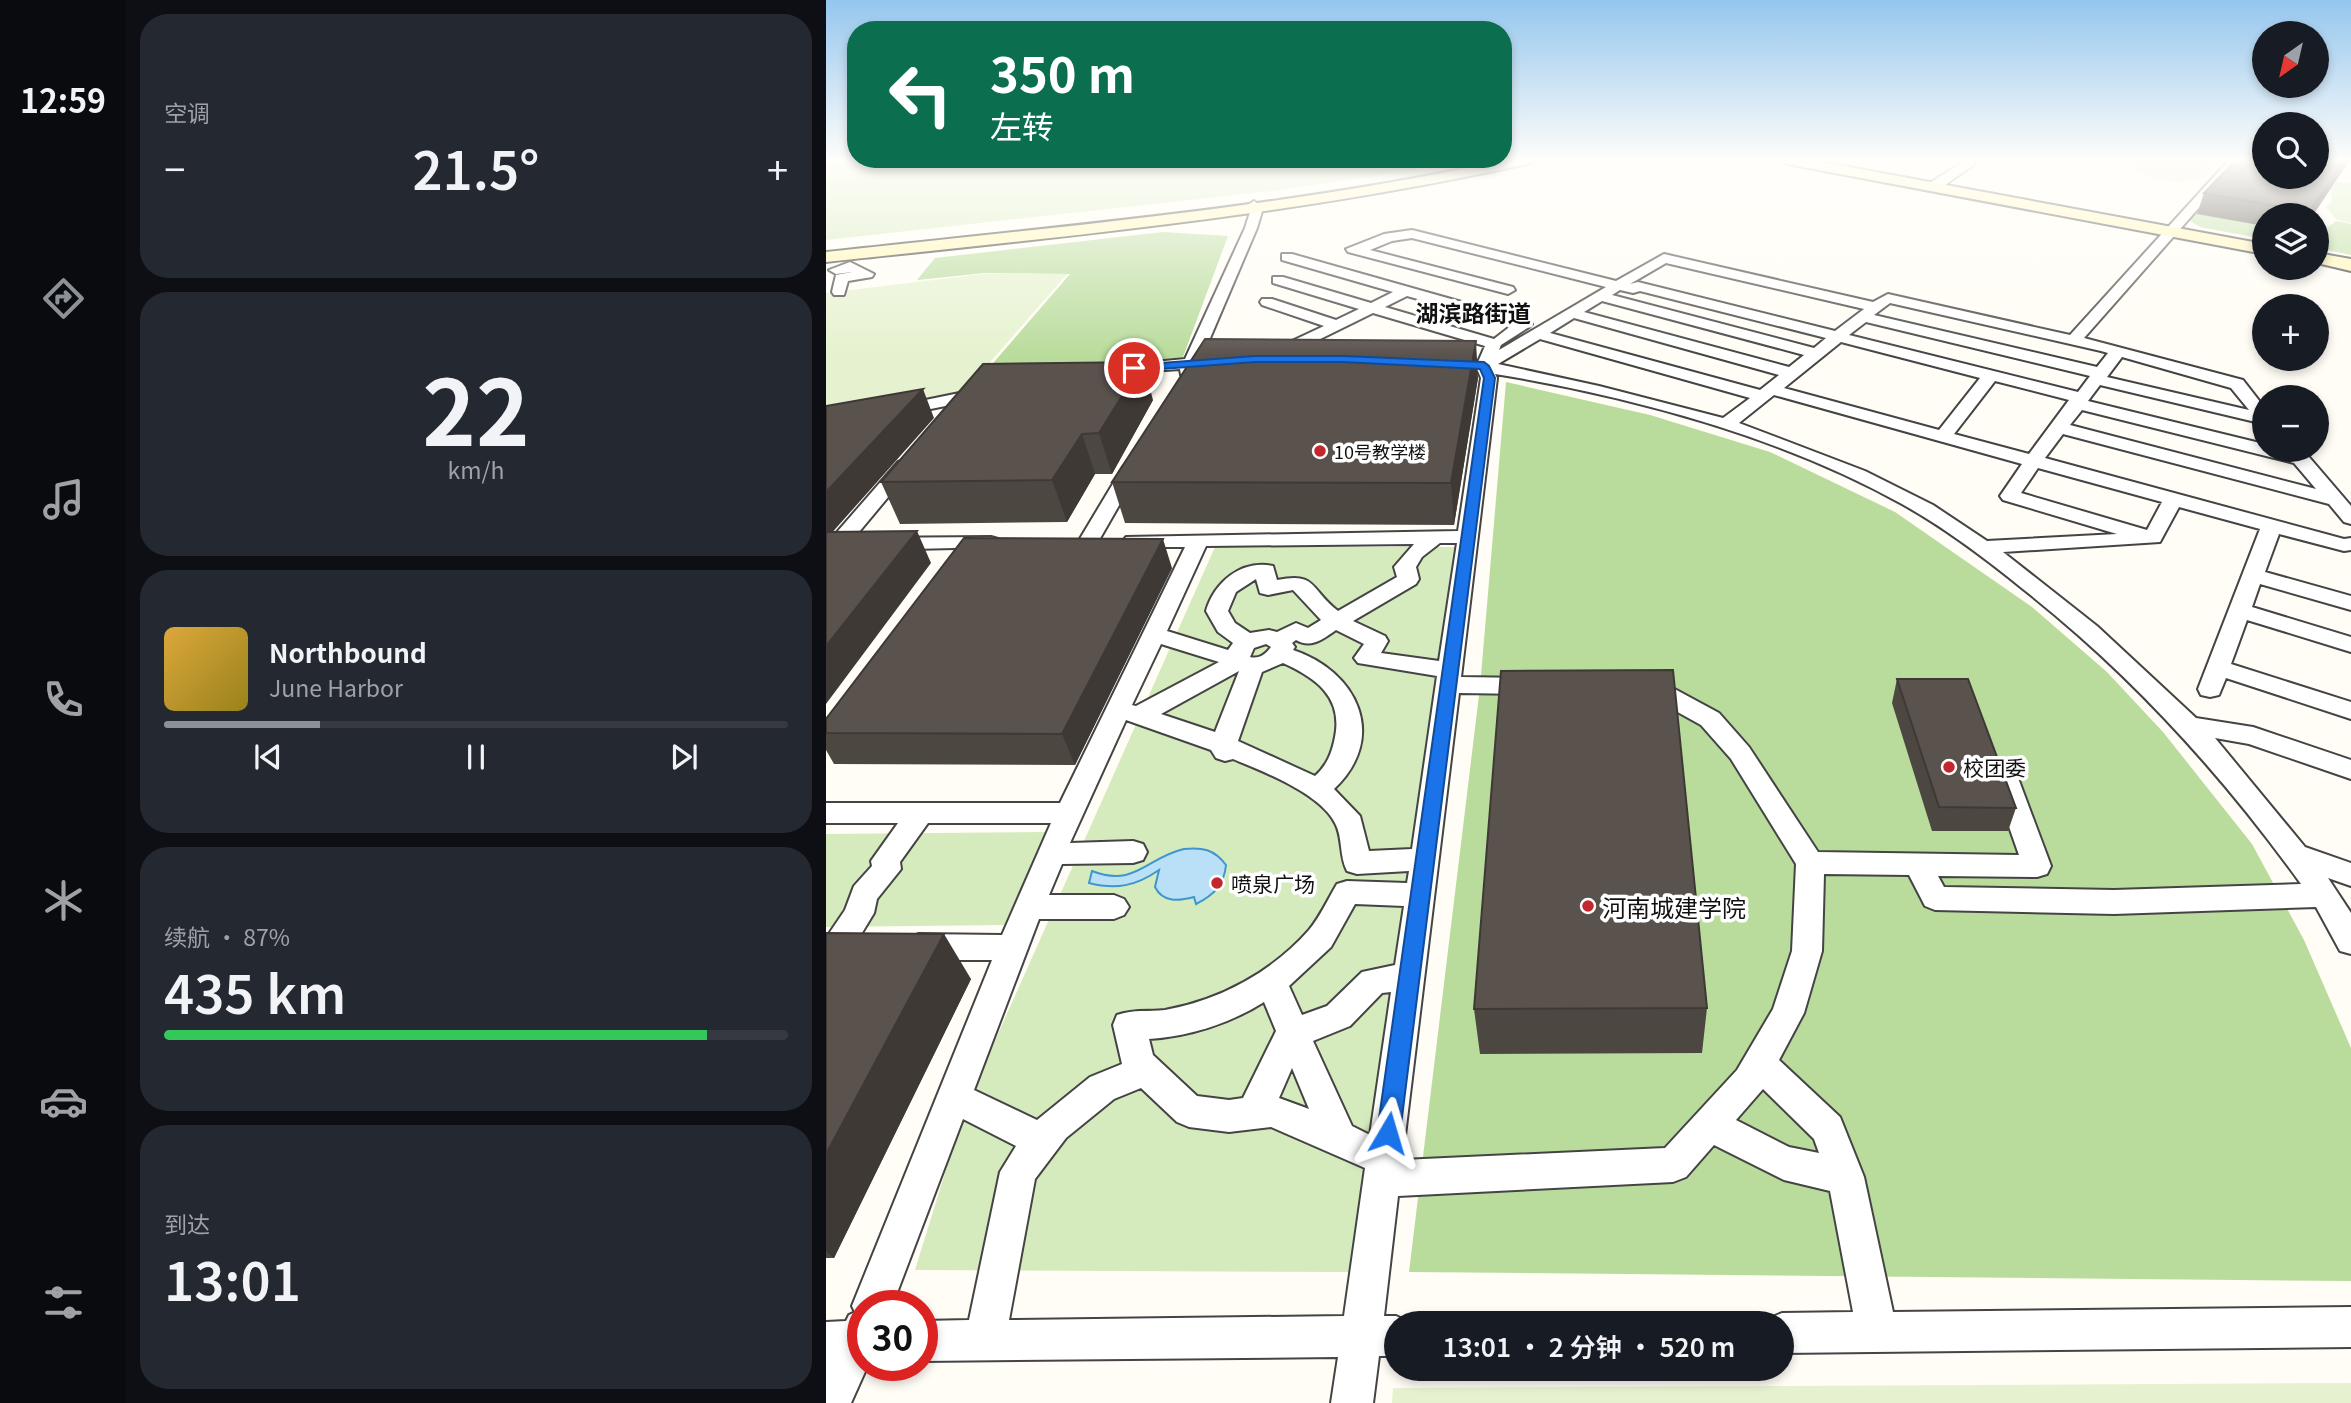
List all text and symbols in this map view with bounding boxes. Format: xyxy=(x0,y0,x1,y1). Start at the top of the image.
north arrow xyxy=(2252,21,2329,98)
map controls xyxy=(2252,21,2329,462)
text: 350 m xyxy=(990,36,1135,107)
icon: left xyxy=(875,49,966,140)
text: 12:59 xyxy=(20,76,106,122)
text: 空调 xyxy=(164,95,210,129)
text: 左转 xyxy=(990,102,1054,148)
button: search xyxy=(2252,112,2329,189)
text: 21.5° xyxy=(412,130,540,205)
text: − xyxy=(164,140,185,195)
text: + xyxy=(767,140,788,195)
button: layers xyxy=(2252,203,2329,280)
icon: directions xyxy=(39,274,88,323)
button: + xyxy=(2252,294,2329,371)
district label: 湖滨路街道 xyxy=(1416,295,1531,329)
pin xyxy=(1104,338,1164,398)
text: 22 xyxy=(422,340,530,472)
icon: arrive xyxy=(1115,349,1153,387)
button: − xyxy=(2252,385,2329,462)
place label: 10号教学楼 xyxy=(1334,438,1426,464)
marker: 10号教学楼 xyxy=(1312,443,1328,459)
text: km/h xyxy=(448,452,504,486)
icon: music xyxy=(39,475,88,524)
text: Northbound xyxy=(269,633,427,670)
text: June Harbor xyxy=(269,670,403,704)
icon: phone xyxy=(39,675,88,724)
icon: previous xyxy=(249,738,287,776)
icon: pause xyxy=(457,738,495,776)
icon: next xyxy=(665,738,703,776)
place label: 校团委 xyxy=(1963,752,2026,782)
marker: 校团委 xyxy=(1941,759,1957,775)
place label: 喷泉广场 xyxy=(1231,868,1315,898)
marker: 喷泉广场 xyxy=(1209,875,1225,891)
icon: climate xyxy=(39,876,88,925)
place label: 河南城建学院 xyxy=(1602,889,1746,924)
marker: 河南城建学院 xyxy=(1580,898,1596,914)
text: 续航 · 87% xyxy=(164,919,290,953)
text: 435 km xyxy=(164,954,346,1029)
icon: car xyxy=(39,1077,88,1126)
position arrow xyxy=(1351,1096,1425,1170)
text: 到达 xyxy=(164,1206,210,1240)
text: 13:01 xyxy=(164,1241,301,1316)
icon: filters xyxy=(39,1278,88,1327)
speed limit sign: 30 xyxy=(847,1290,938,1381)
text: 13:01 · 2 分钟 · 520 m xyxy=(1443,1327,1735,1364)

